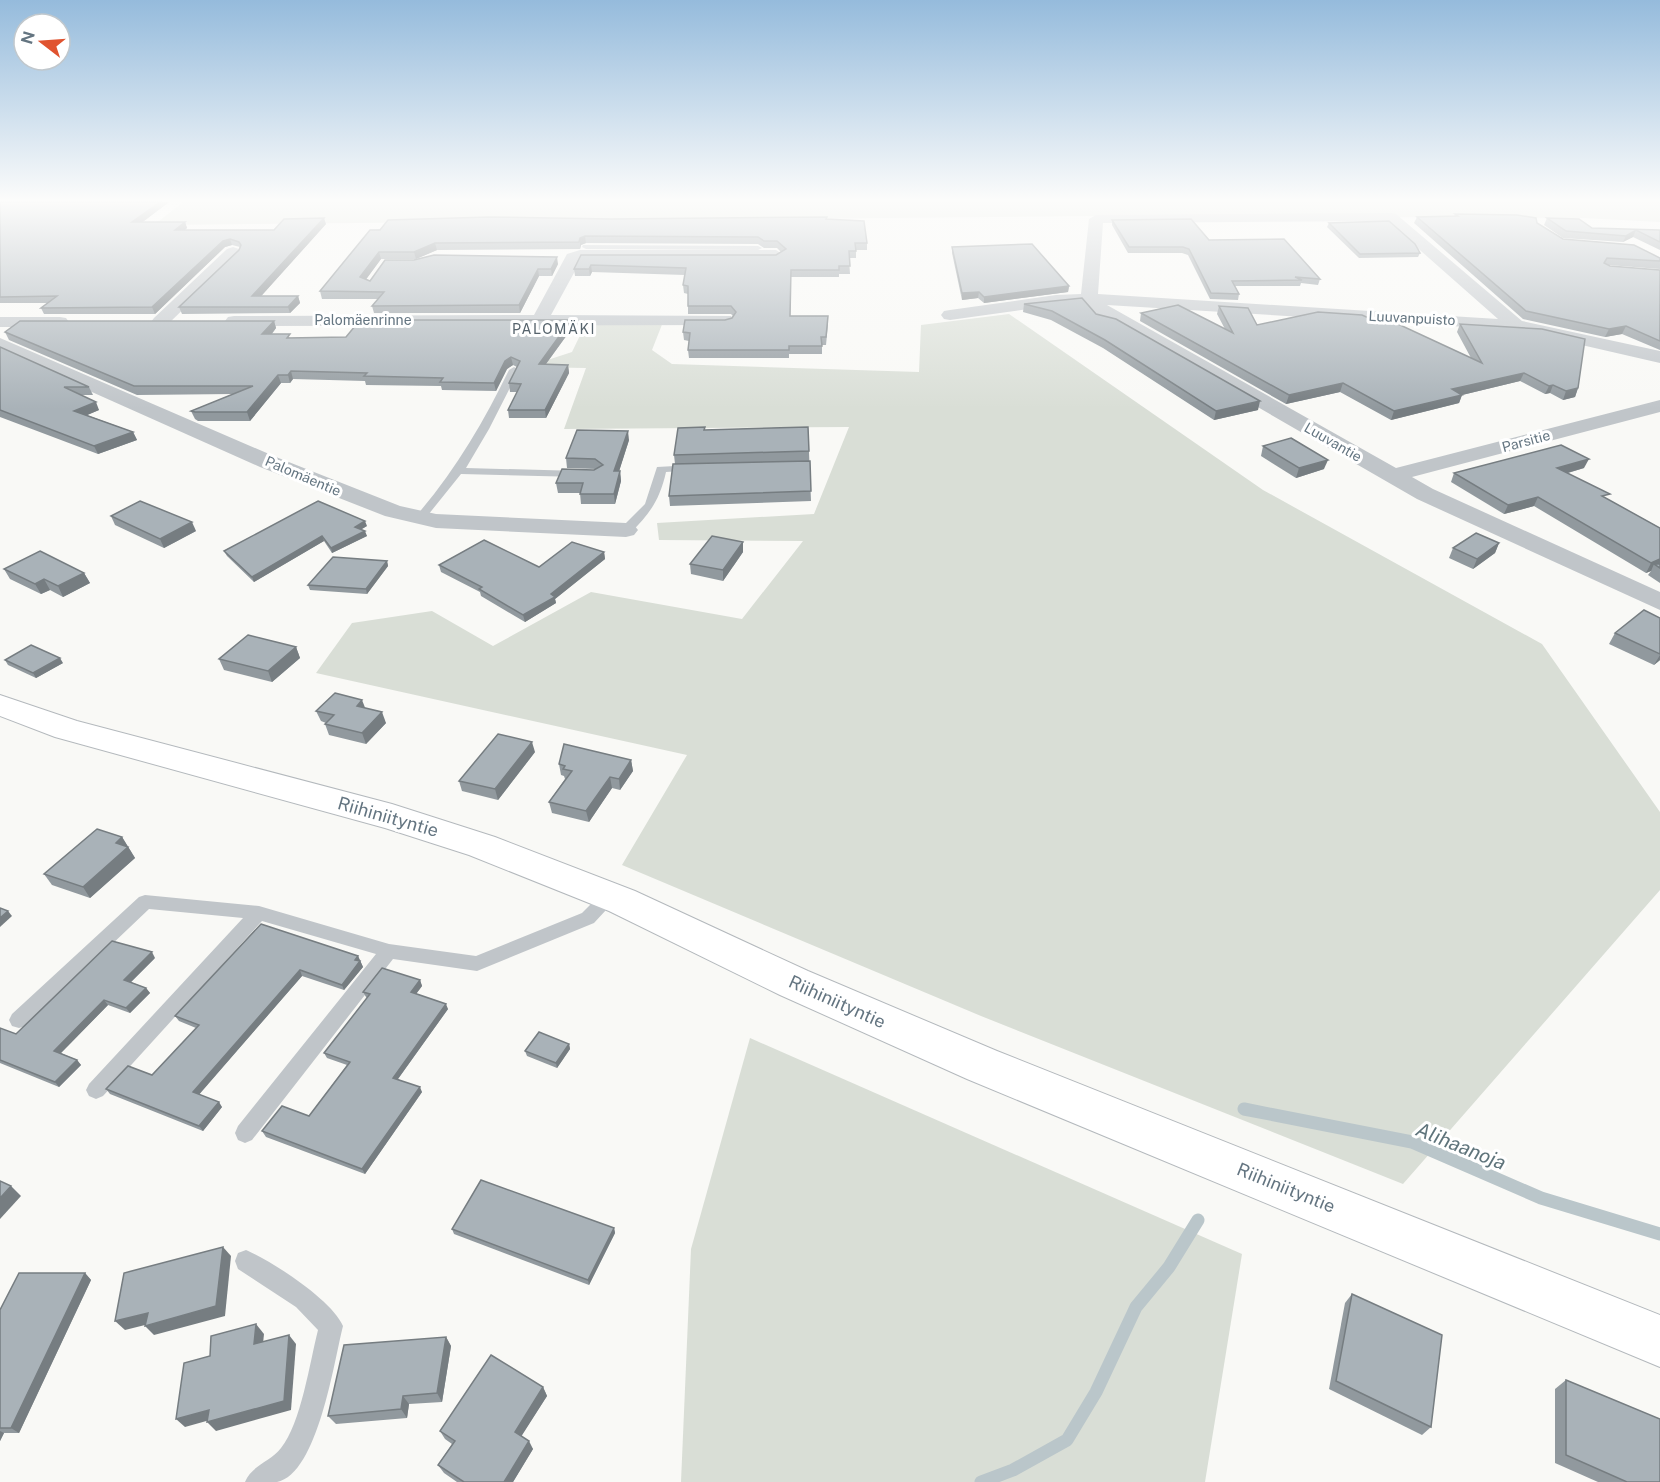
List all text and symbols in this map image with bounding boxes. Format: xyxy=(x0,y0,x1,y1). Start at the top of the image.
north arrow xyxy=(12,12,72,72)
text: N xyxy=(17,29,39,47)
street label: Luuvanpuisto xyxy=(1368,308,1456,328)
street label: Palomäenrinne xyxy=(314,312,412,328)
district label: PALOMÄKI xyxy=(512,319,596,337)
street label: Luuvantie xyxy=(1301,419,1365,465)
street label: Parsitie xyxy=(1500,427,1552,455)
street label: Palomäentie xyxy=(263,453,343,499)
street label: Riihiniityntie xyxy=(335,792,441,841)
street label: Riihiniityntie xyxy=(785,971,889,1032)
water label: Alihaanoja xyxy=(1413,1117,1509,1175)
street label: Riihiniityntie xyxy=(1234,1158,1338,1217)

